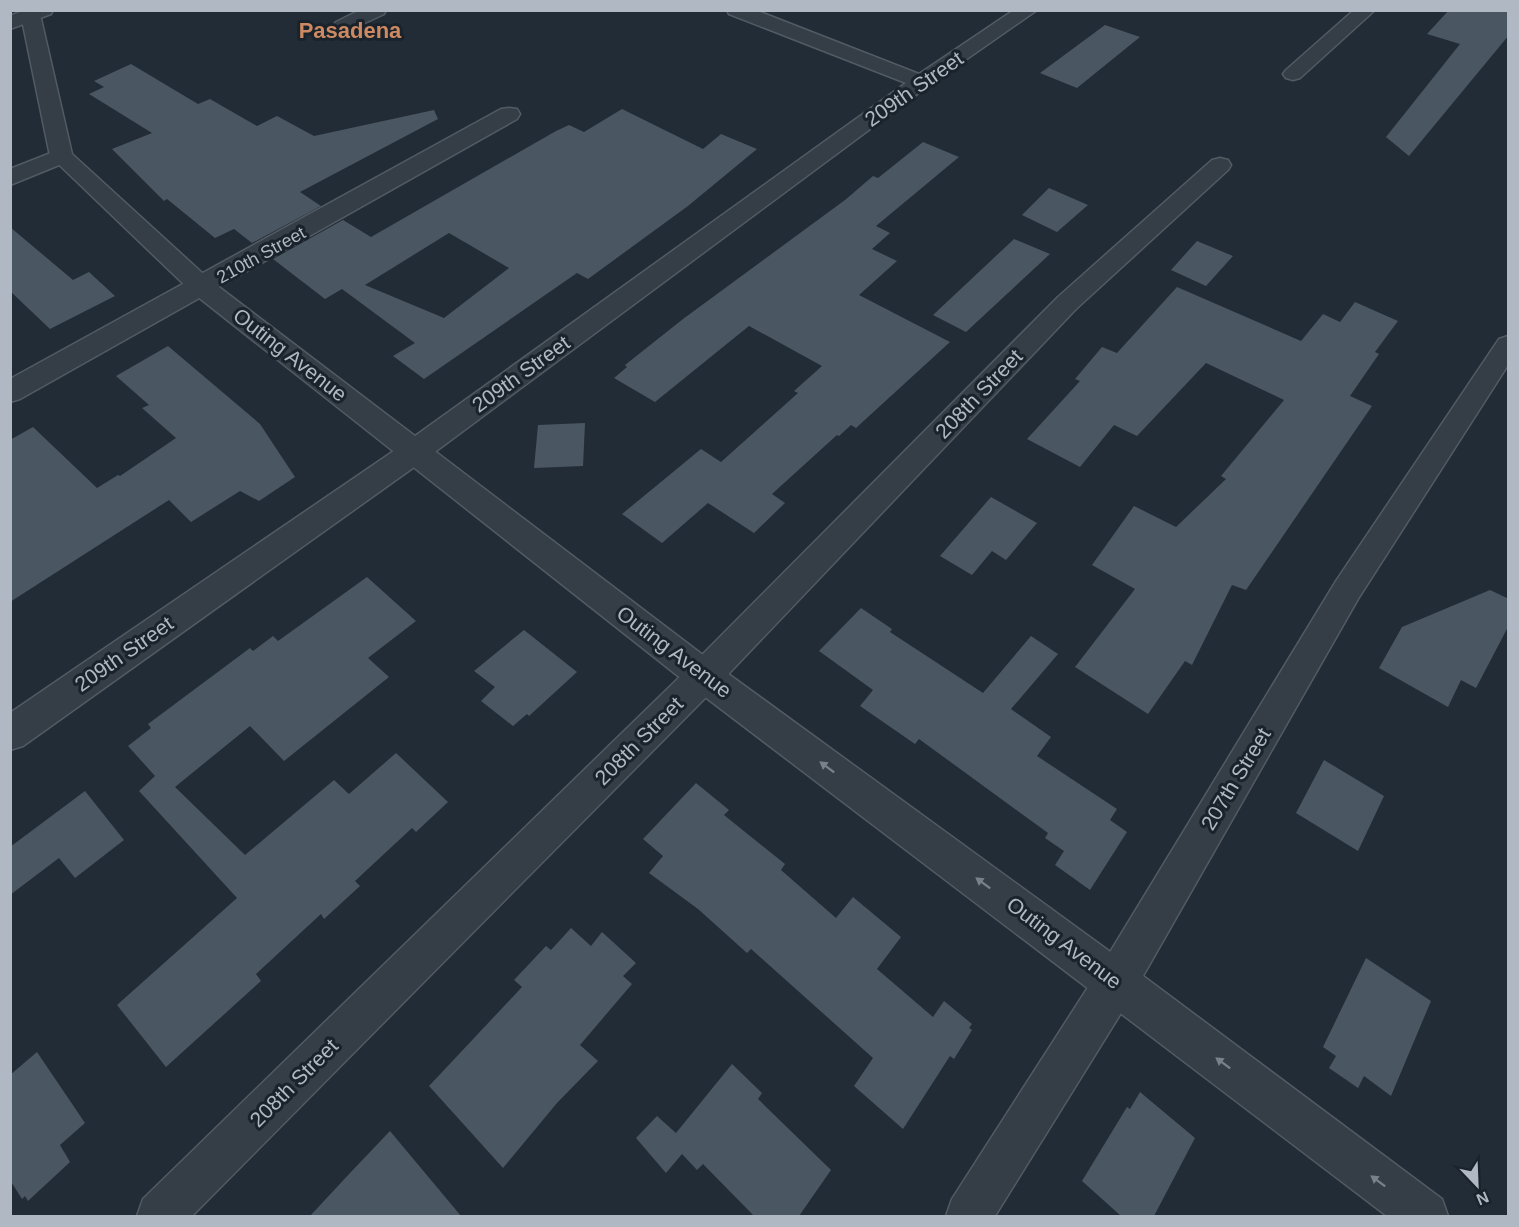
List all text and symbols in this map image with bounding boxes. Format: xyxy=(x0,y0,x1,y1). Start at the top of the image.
district label: Pasadena xyxy=(299,18,402,43)
street label: 209th Street xyxy=(860,46,967,131)
street label: 210th Street xyxy=(213,222,309,288)
street label: Outing Avenue xyxy=(229,303,352,406)
street label: 209th Street xyxy=(468,331,574,417)
street label: 208th Street xyxy=(931,344,1027,443)
street label: Outing Avenue xyxy=(613,601,736,702)
street label: 209th Street xyxy=(70,611,177,696)
street label: 208th Street xyxy=(590,692,687,789)
street label: 207th Street xyxy=(1196,724,1275,834)
one-way arrow xyxy=(819,761,835,773)
one-way arrow xyxy=(975,877,991,890)
street label: Outing Avenue xyxy=(1003,892,1126,993)
street label: 208th Street xyxy=(245,1034,342,1131)
one-way arrow xyxy=(1215,1057,1231,1070)
north arrow xyxy=(1447,1155,1507,1215)
one-way arrow xyxy=(1371,1175,1387,1187)
text: N xyxy=(1474,1188,1491,1208)

